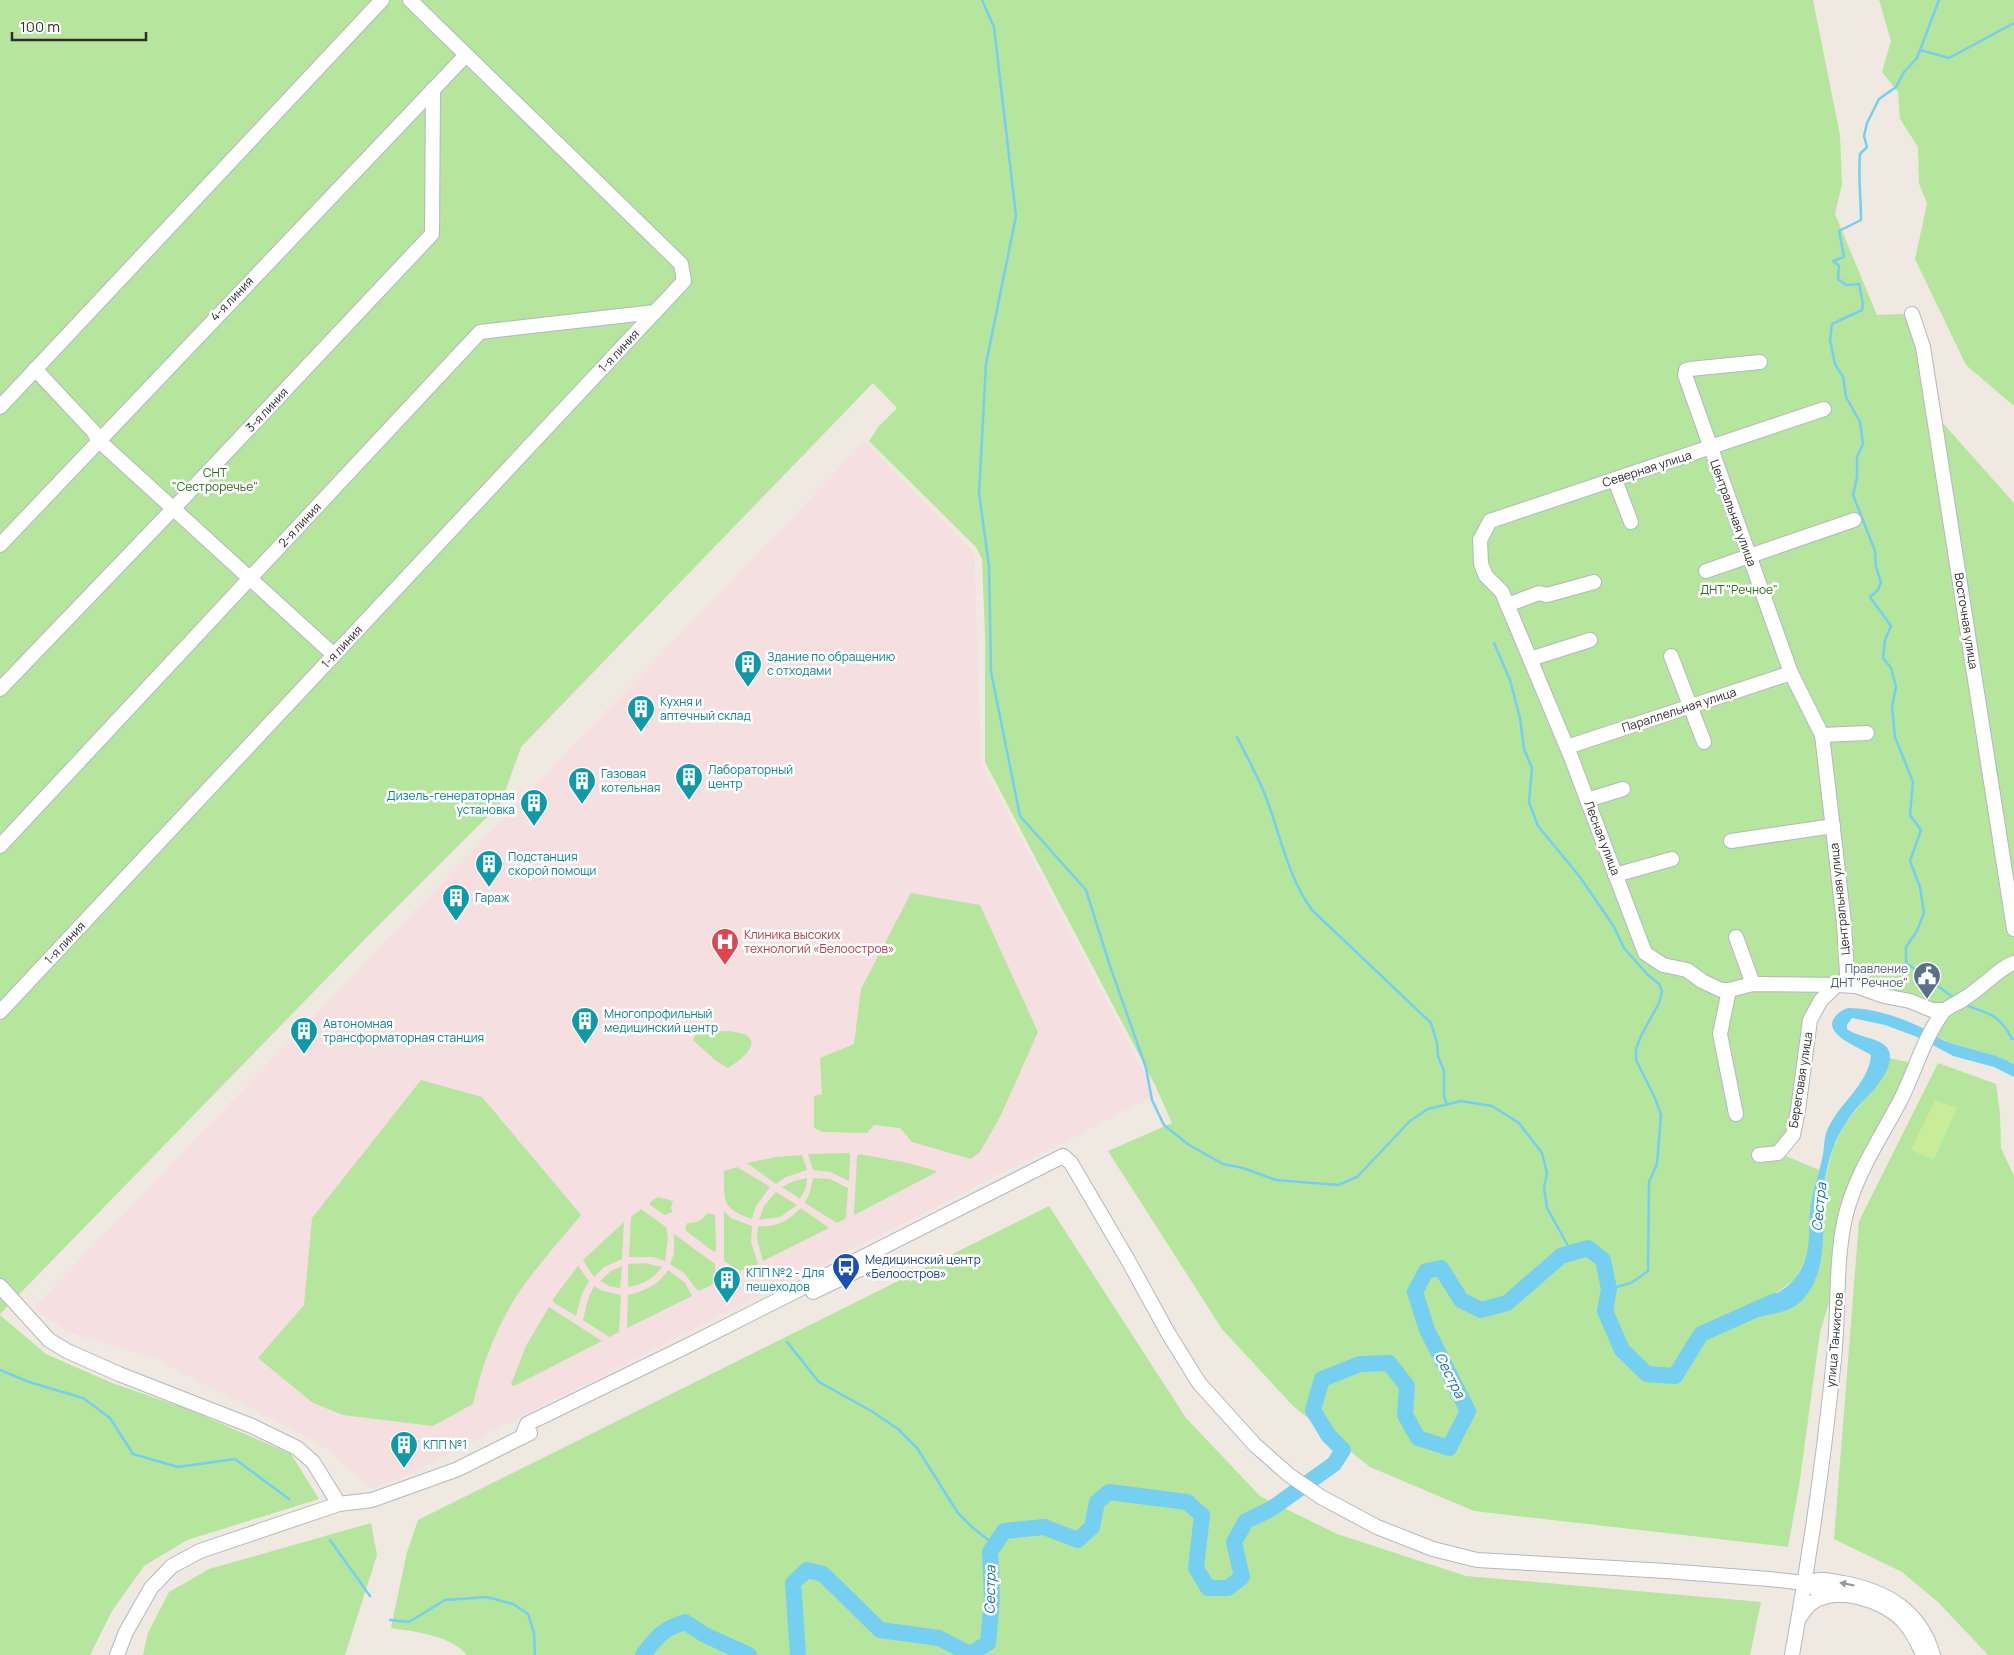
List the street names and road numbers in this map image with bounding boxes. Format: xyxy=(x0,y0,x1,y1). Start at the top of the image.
street label: 4-я линия xyxy=(206,273,257,324)
street label: 1-я линия xyxy=(594,325,643,376)
street label: 3-я линия xyxy=(242,384,292,436)
street label: Северная улица xyxy=(1600,446,1694,491)
street label: Центральная улица xyxy=(1706,457,1761,569)
street label: 2-я линия xyxy=(275,499,325,551)
street label: Восточная улица xyxy=(1950,572,1982,670)
street label: 1-я линия xyxy=(317,621,366,672)
street label: Параллельная улица xyxy=(1619,683,1738,736)
street label: Лесная улица xyxy=(1580,798,1625,878)
street label: Центральная улица xyxy=(1825,842,1854,956)
street label: 1-я линия xyxy=(40,917,89,968)
street label: Береговая улица xyxy=(1785,1031,1816,1129)
street label: улица Танкистов xyxy=(1822,1291,1847,1388)

